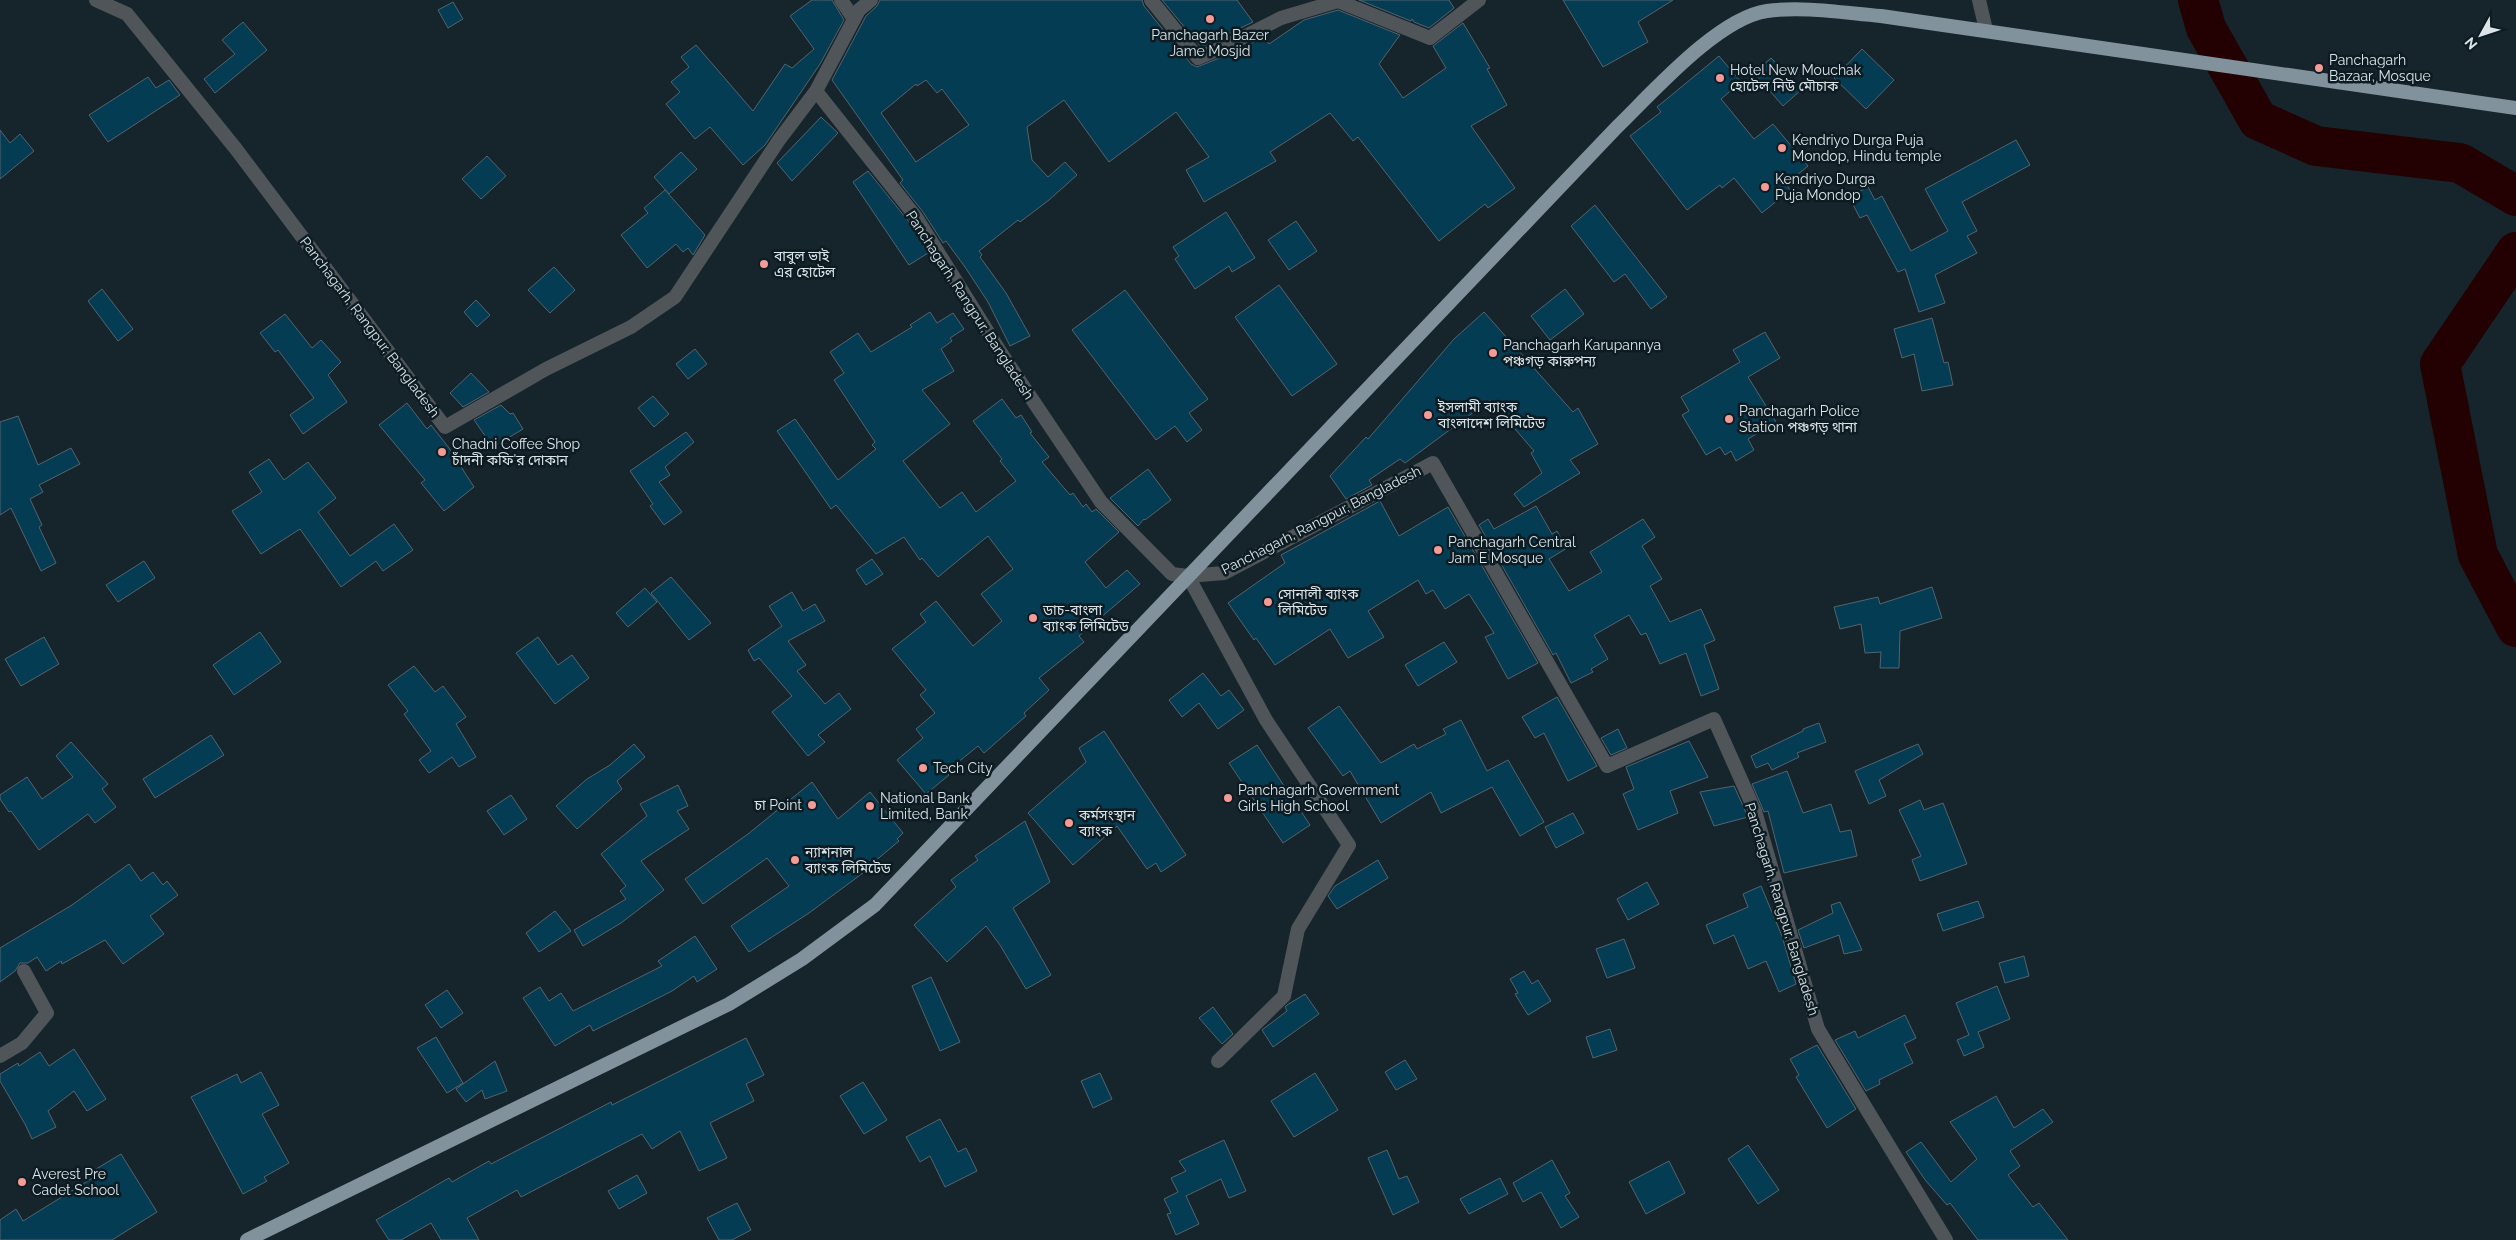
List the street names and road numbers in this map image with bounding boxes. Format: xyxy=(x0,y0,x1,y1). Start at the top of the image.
street label: Panchagarh, Rangpur, Bangladesh xyxy=(903,208,1037,402)
street label: Panchagarh, Rangpur, Bangladesh xyxy=(297,234,443,420)
street label: Panchagarh, Rangpur, Bangladesh xyxy=(1219,463,1423,577)
street label: Panchagarh, Rangpur, Bangladesh xyxy=(1742,801,1822,1017)

